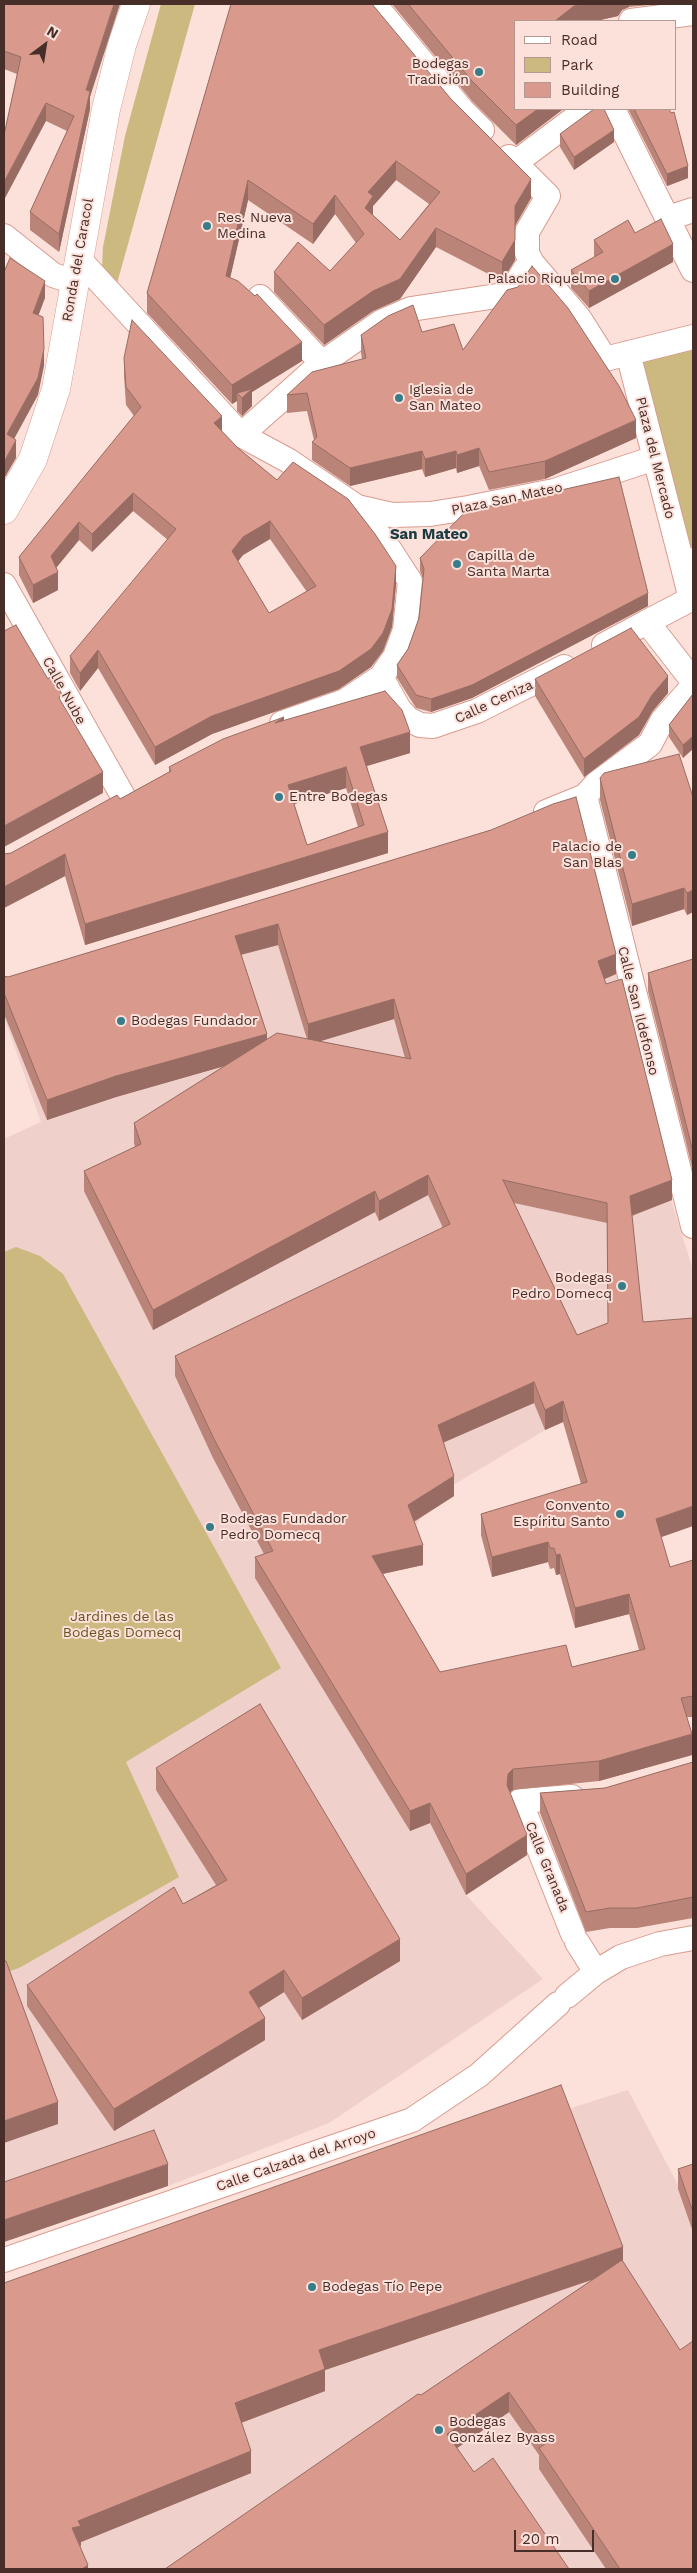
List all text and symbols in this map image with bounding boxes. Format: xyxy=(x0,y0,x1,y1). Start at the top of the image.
north arrow xyxy=(20,20,70,70)
legend xyxy=(514,20,677,110)
text: N xyxy=(44,23,61,42)
text: Road xyxy=(561,31,598,49)
place label: Bodegas Tradición xyxy=(407,56,469,88)
text: Park xyxy=(561,56,593,74)
marker: Bodegas Tradición xyxy=(473,66,485,78)
text: Building xyxy=(561,81,619,99)
street label: Ronda del Caracol xyxy=(59,197,97,323)
place label: Res. Nueva Medina xyxy=(217,210,292,242)
marker: Res. Nueva Medina xyxy=(201,220,213,232)
place label: Palacio Riquelme xyxy=(487,271,605,287)
marker: Palacio Riquelme xyxy=(609,273,621,285)
place label: Iglesia de San Mateo xyxy=(409,382,481,414)
marker: Iglesia de San Mateo xyxy=(393,392,405,404)
street label: Plaza del Mercado xyxy=(632,395,678,521)
street label: Plaza San Mateo xyxy=(450,479,564,519)
district label: San Mateo xyxy=(390,526,468,544)
place label: Capilla de Santa Marta xyxy=(467,548,550,580)
marker: Capilla de Santa Marta xyxy=(451,558,463,570)
street label: Calle Nube xyxy=(39,654,89,728)
street label: Calle Ceniza xyxy=(452,677,536,727)
place label: Entre Bodegas xyxy=(289,789,388,805)
marker: Entre Bodegas xyxy=(273,791,285,803)
place label: Palacio de San Blas xyxy=(552,839,622,872)
marker: Palacio de San Blas xyxy=(626,849,638,861)
street label: Calle San Ildefonso xyxy=(614,945,662,1077)
place label: Bodegas Fundador xyxy=(131,1013,258,1029)
marker: Bodegas Fundador xyxy=(115,1015,127,1027)
place label: Bodegas Pedro Domecq xyxy=(512,1270,612,1302)
marker: Bodegas Pedro Domecq xyxy=(616,1280,628,1292)
place label: Convento Espíritu Santo xyxy=(513,1498,610,1530)
marker: Convento Espíritu Santo xyxy=(614,1508,626,1520)
place label: Bodegas Fundador Pedro Domecq xyxy=(220,1511,347,1544)
marker: Bodegas Fundador Pedro Domecq xyxy=(204,1521,216,1533)
park label: Jardines de las Bodegas Domecq xyxy=(63,1609,181,1641)
street label: Calle Granada xyxy=(521,1819,573,1915)
street label: Calle Calzada del Arroyo xyxy=(214,2125,378,2195)
place label: Bodegas Tío Pepe xyxy=(322,2279,442,2295)
marker: Bodegas Tío Pepe xyxy=(306,2281,318,2293)
place label: Bodegas González Byass xyxy=(449,2414,555,2446)
marker: Bodegas González Byass xyxy=(433,2424,445,2436)
scale bar xyxy=(517,2520,597,2552)
text: 20 m xyxy=(522,2530,560,2548)

